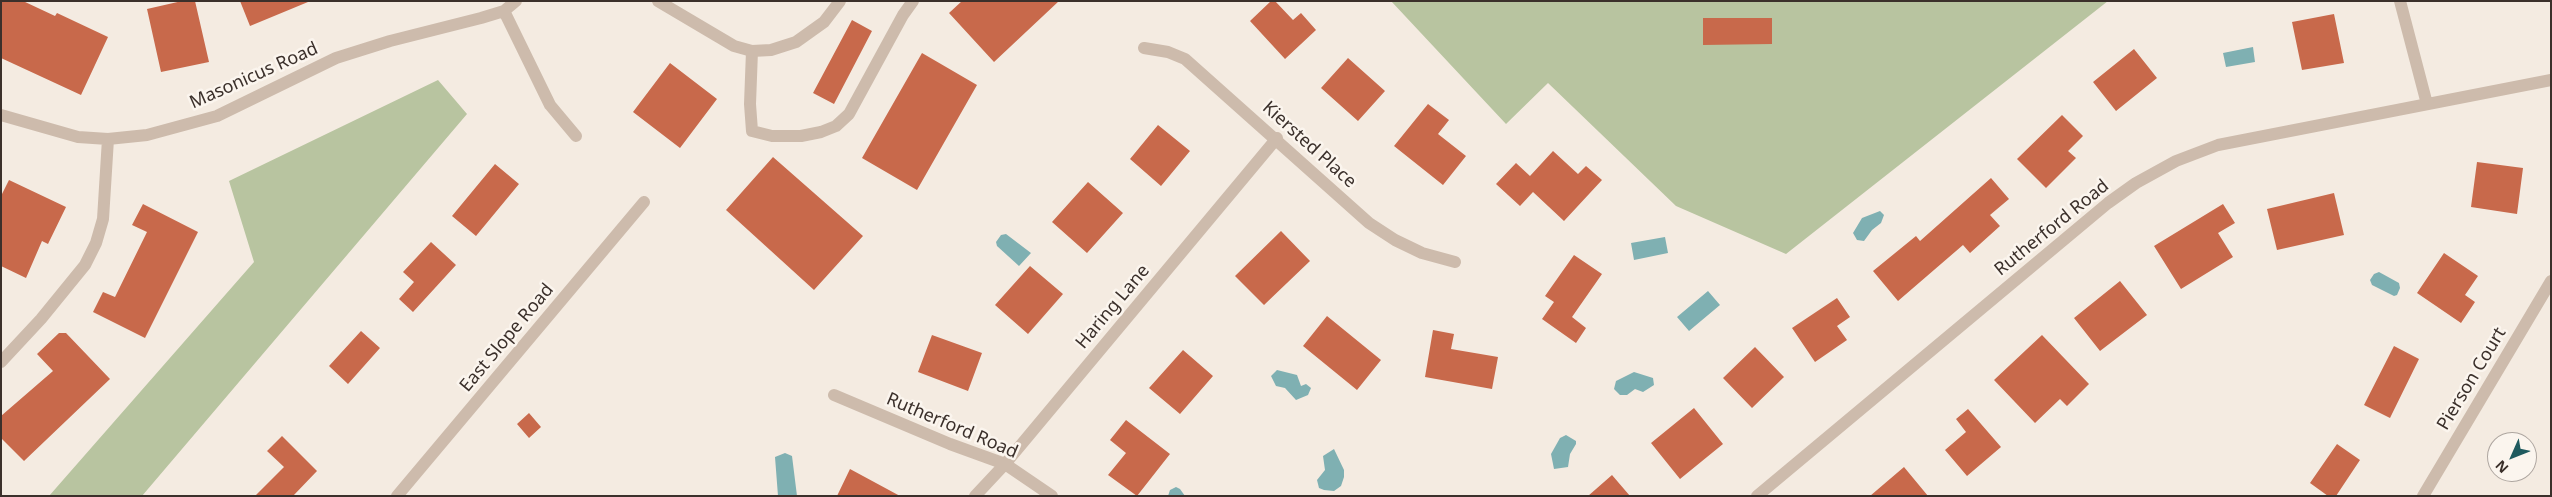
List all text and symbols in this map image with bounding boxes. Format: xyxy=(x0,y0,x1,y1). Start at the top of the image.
street label: Masonicus Road xyxy=(187,38,321,114)
street label: Kiersted Place xyxy=(1258,97,1360,193)
street label: Rutherford Road xyxy=(1991,175,2113,281)
street label: Haring Lane xyxy=(1072,261,1154,353)
street label: East Slope Road xyxy=(456,280,558,396)
street label: Pierson Court xyxy=(2433,324,2511,434)
street label: Rutherford Road xyxy=(883,389,1021,463)
north arrow xyxy=(2487,432,2537,482)
text: N xyxy=(2491,456,2512,478)

